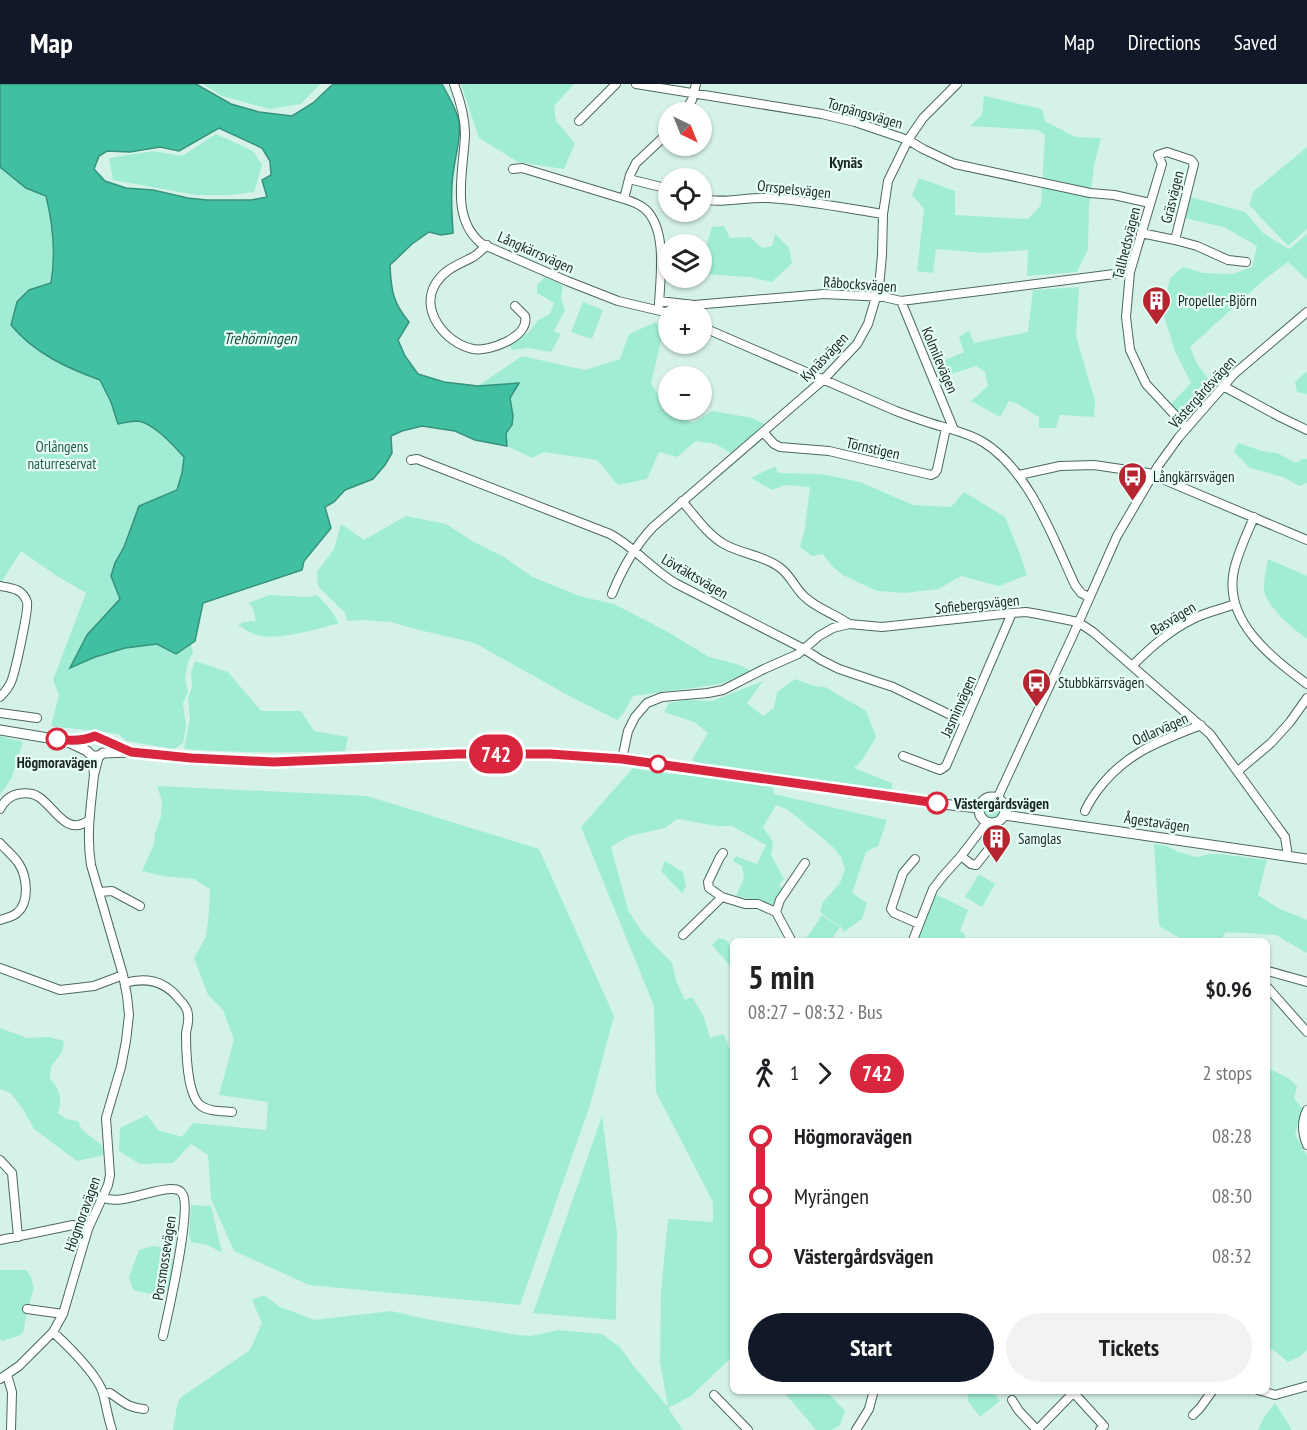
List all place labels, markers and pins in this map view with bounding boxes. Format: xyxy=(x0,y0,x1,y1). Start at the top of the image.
building icon: Propeller-Björn xyxy=(1141,284,1173,326)
place label: Propeller-Björn xyxy=(1178,291,1257,310)
bus stop icon: Långkärrsvägen xyxy=(1116,460,1148,502)
place label: Långkärrsvägen xyxy=(1153,467,1234,486)
bus stop icon: Stubbkärrsvägen xyxy=(1021,666,1053,708)
place label: Stubbkärrsvägen xyxy=(1058,673,1144,692)
marker: Högmoravägen xyxy=(46,728,68,750)
place label: Högmoravägen xyxy=(17,753,98,772)
unlabelled marker xyxy=(649,755,667,773)
marker: Västergårdsvägen xyxy=(926,792,948,814)
place label: Västergårdsvägen xyxy=(953,794,1049,813)
building icon: Samglas xyxy=(981,822,1013,864)
place label: Samglas xyxy=(1018,829,1061,848)

